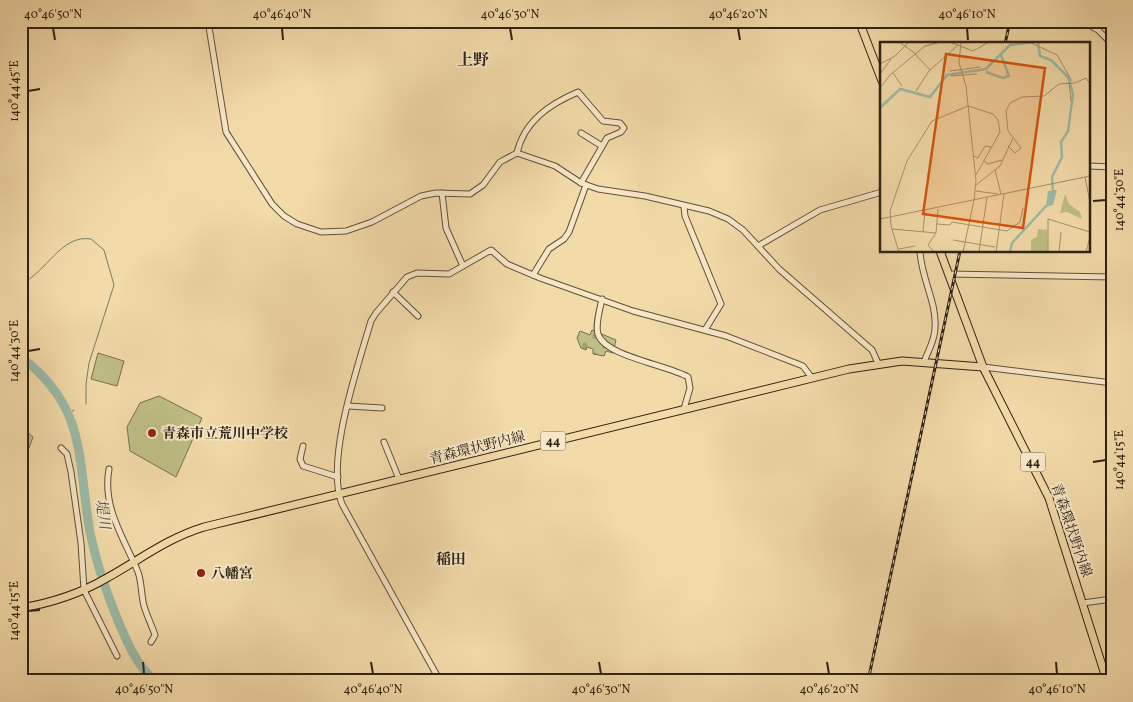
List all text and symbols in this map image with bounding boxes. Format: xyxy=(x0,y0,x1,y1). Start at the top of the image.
text: 40°46'50"N xyxy=(24,7,82,23)
text: 40°46'40"N xyxy=(253,7,312,23)
text: 40°46'30"N xyxy=(481,7,540,23)
text: 40°46'20"N xyxy=(708,7,768,23)
text: 40°46'10"N xyxy=(938,7,996,23)
inset map xyxy=(880,42,1090,252)
district label: 上野 xyxy=(457,50,489,72)
text: 140°44'45"E xyxy=(7,60,23,122)
text: 140°44'30"E xyxy=(1112,169,1128,231)
text: 140°44'30"E xyxy=(7,320,23,382)
place label: 青森市立荒川中学校 xyxy=(162,425,288,444)
marker: 青森市立荒川中学校 xyxy=(146,427,158,439)
street label: 青森環状野内線 xyxy=(428,427,527,470)
text: 140°44'15"E xyxy=(1112,430,1128,490)
road number: 44 xyxy=(540,432,566,451)
road number: 44 xyxy=(1020,452,1046,472)
street label: 青森環状野内線 xyxy=(1046,481,1096,580)
water label: 堤川 xyxy=(89,498,114,532)
district label: 稲田 xyxy=(436,550,466,571)
place label: 八幡宮 xyxy=(211,565,253,584)
marker: 八幡宮 xyxy=(195,567,207,579)
text: 140°44'15"E xyxy=(7,581,23,641)
text: 40°46'50"N xyxy=(115,682,173,698)
text: 40°46'40"N xyxy=(344,682,403,698)
text: 40°46'30"N xyxy=(572,682,631,698)
text: 40°46'20"N xyxy=(799,682,859,698)
text: 40°46'10"N xyxy=(1028,682,1086,698)

